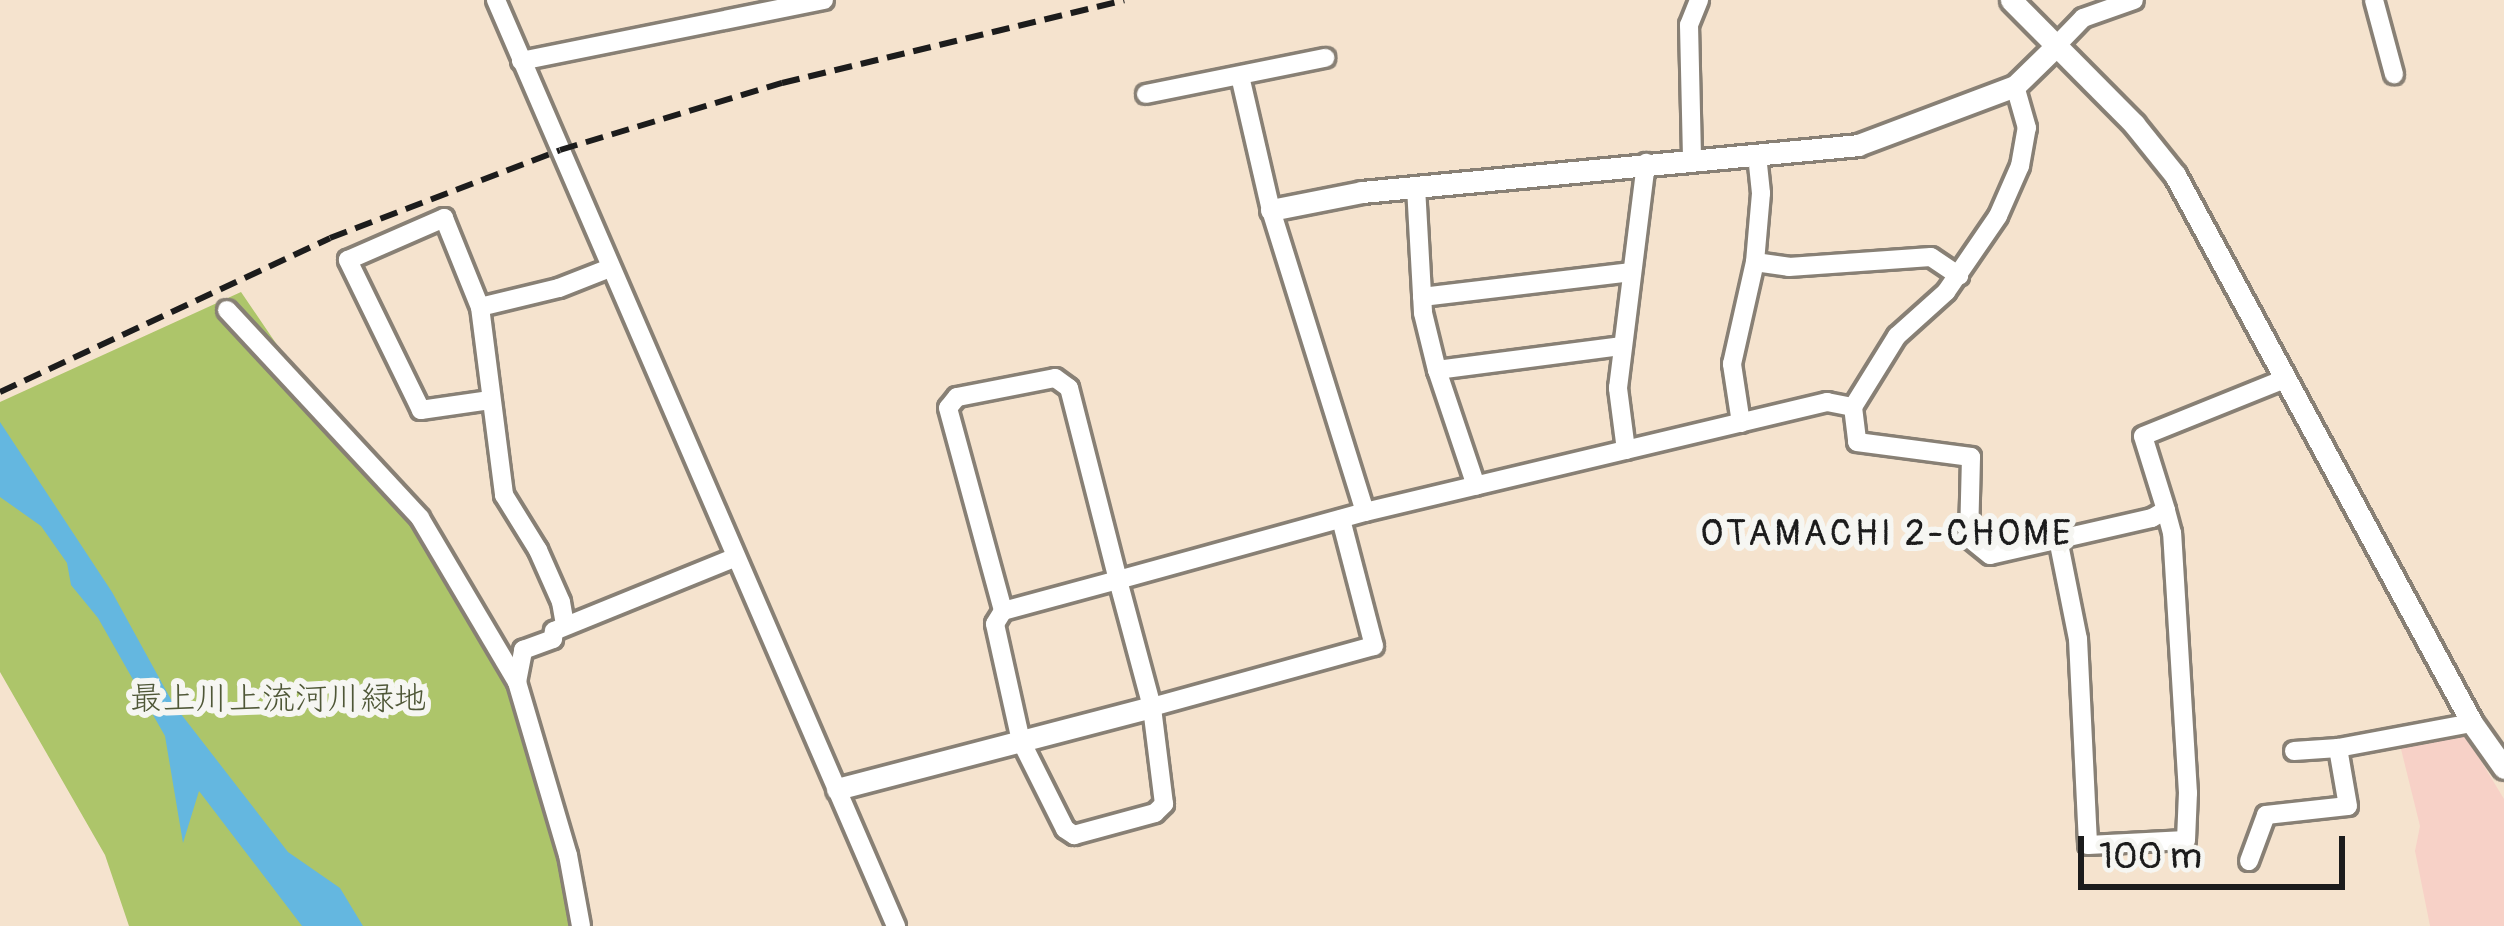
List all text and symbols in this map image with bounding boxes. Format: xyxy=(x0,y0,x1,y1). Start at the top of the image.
district label: OTAMACHI 2-CHOME xyxy=(1700,512,2074,556)
park label: 最上川上流河川緑地 xyxy=(130,679,426,719)
scale bar xyxy=(2084,812,2351,886)
text: 100 m xyxy=(2099,834,2202,879)

